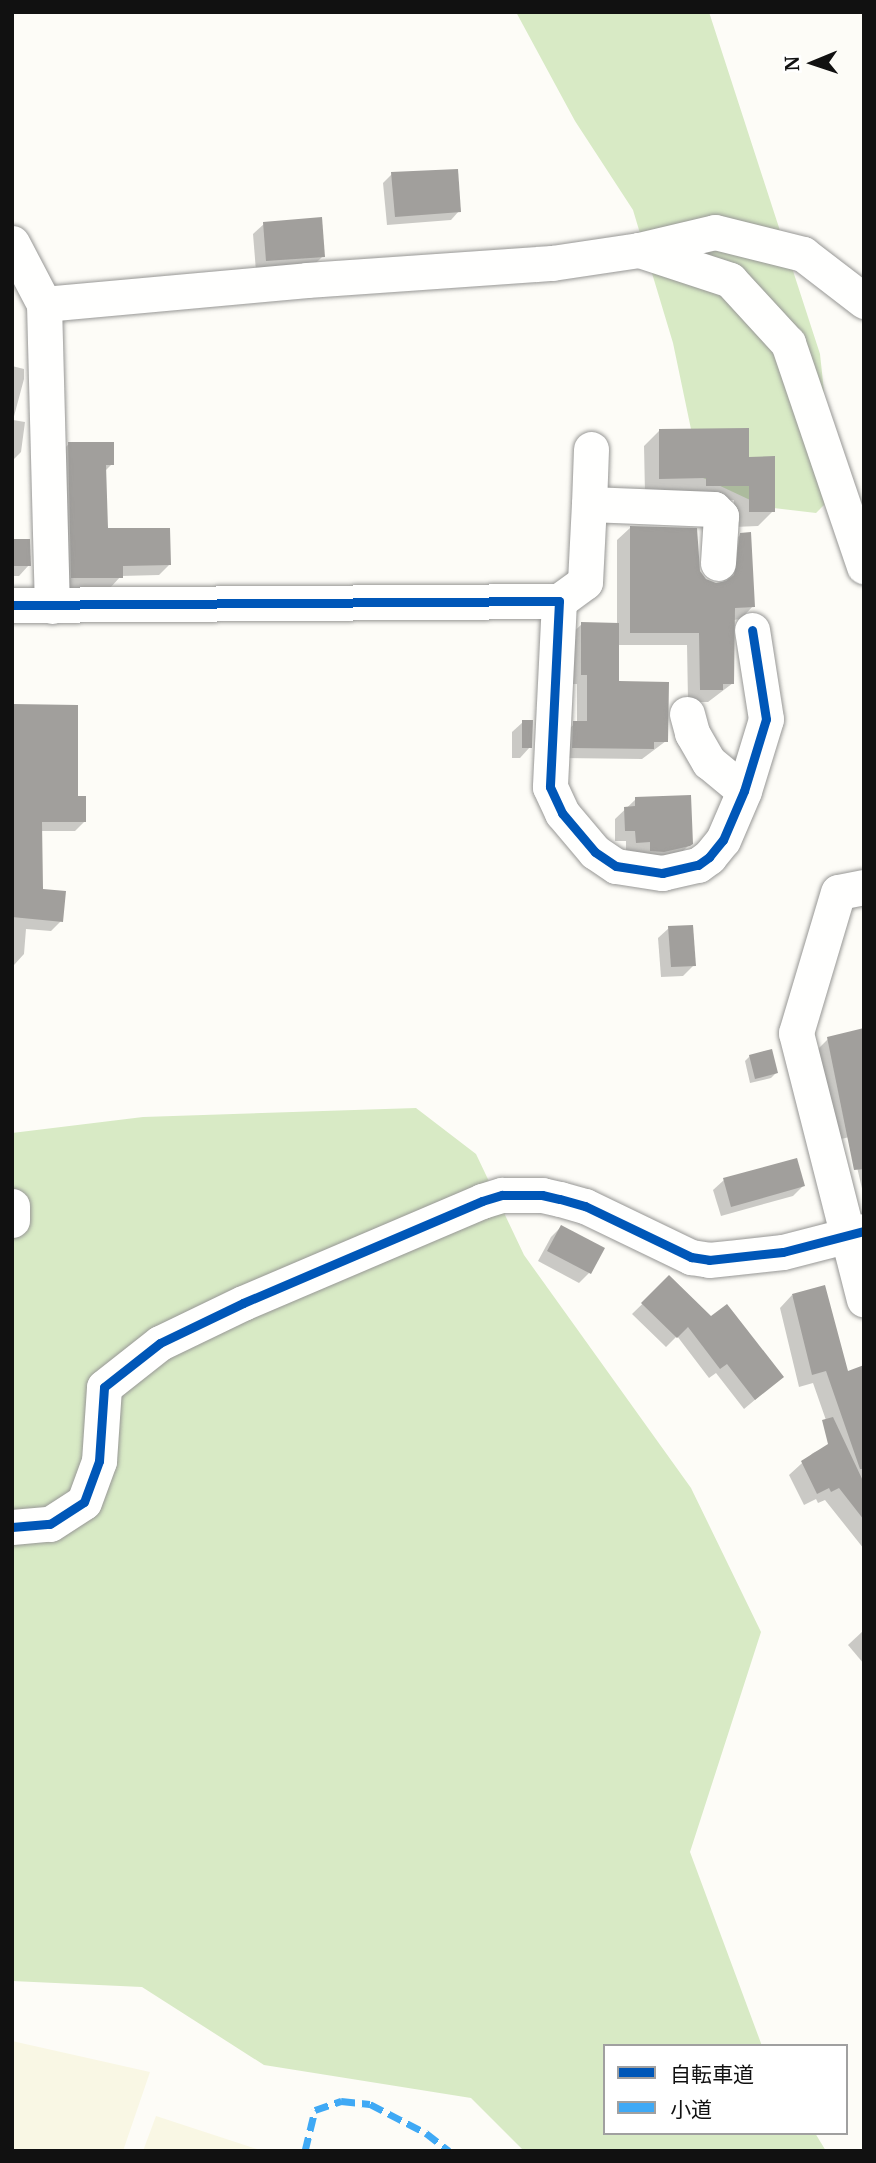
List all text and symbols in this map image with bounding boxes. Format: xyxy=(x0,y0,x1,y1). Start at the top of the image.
north arrow xyxy=(778,28,848,98)
text: N xyxy=(780,56,804,72)
legend xyxy=(603,2044,848,2135)
text: 自転車道 xyxy=(670,2061,754,2088)
text: 小道 xyxy=(670,2096,712,2123)

